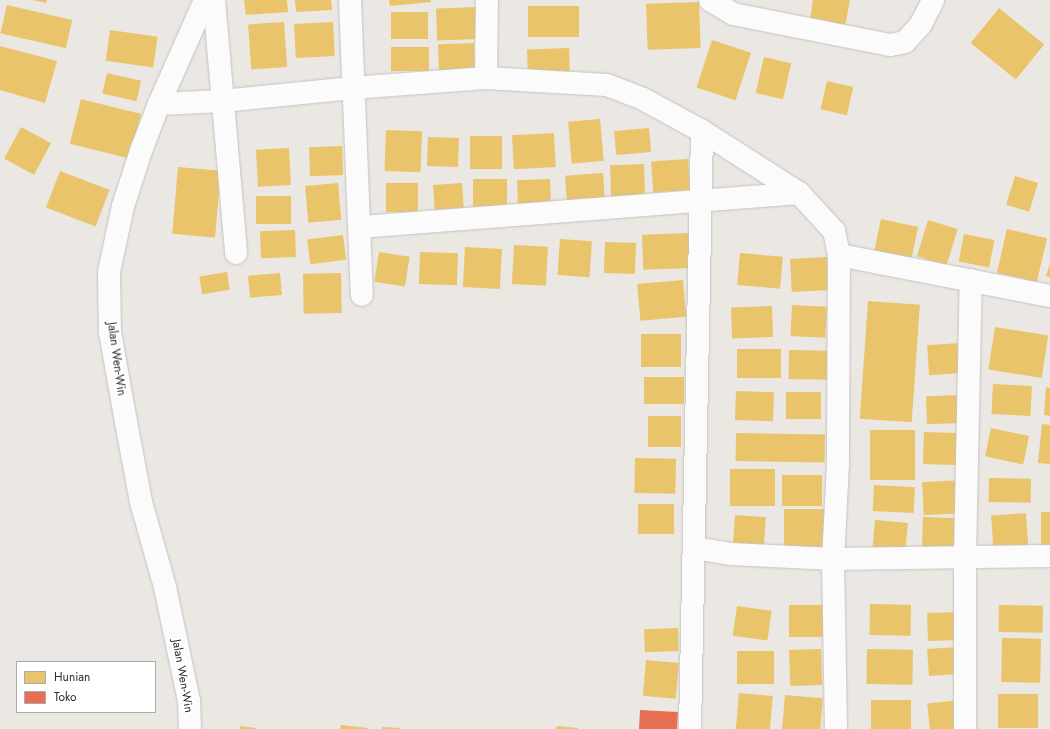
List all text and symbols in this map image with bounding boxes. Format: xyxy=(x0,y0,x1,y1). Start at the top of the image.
street label: Jalan Wen-Win xyxy=(104,321,128,397)
street label: Jalan Wen-Win xyxy=(168,638,196,714)
legend xyxy=(16,661,156,713)
text: Hunian xyxy=(54,668,90,686)
text: Toko xyxy=(54,688,77,706)

